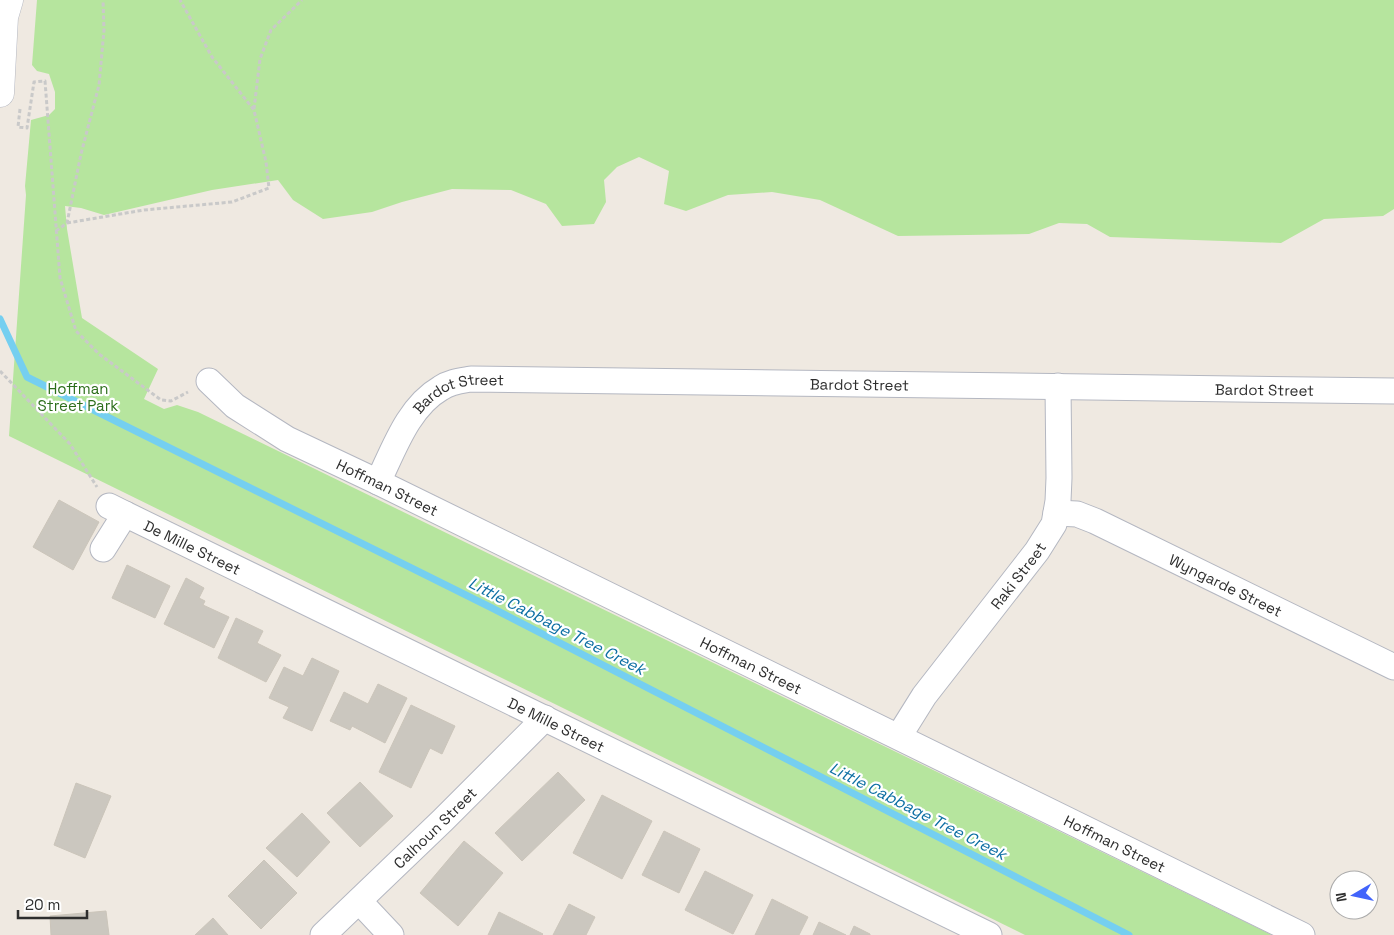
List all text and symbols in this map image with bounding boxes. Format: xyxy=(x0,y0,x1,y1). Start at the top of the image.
street label: Bardot Street xyxy=(408,369,504,417)
street label: Bardot Street xyxy=(810,374,909,394)
park label: Hoffman Street Park xyxy=(38,379,118,415)
street label: Bardot Street xyxy=(1215,379,1314,399)
street label: Hoffman Street xyxy=(334,454,442,520)
street label: De Mille Street xyxy=(141,515,244,579)
street label: Raki Street xyxy=(986,538,1050,613)
street label: Wyngarde Street xyxy=(1166,549,1286,621)
water label: Little Cabbage Tree Creek xyxy=(465,572,651,681)
street label: Hoffman Street xyxy=(697,632,805,698)
street label: De Mille Street xyxy=(505,693,608,756)
water label: Little Cabbage Tree Creek xyxy=(826,757,1012,866)
street label: Calhoun Street xyxy=(389,783,480,872)
street label: Hoffman Street xyxy=(1061,810,1169,876)
north arrow xyxy=(1329,870,1379,920)
scale bar xyxy=(18,888,86,920)
text: N xyxy=(1332,891,1351,903)
text: 20 m xyxy=(25,895,60,914)

